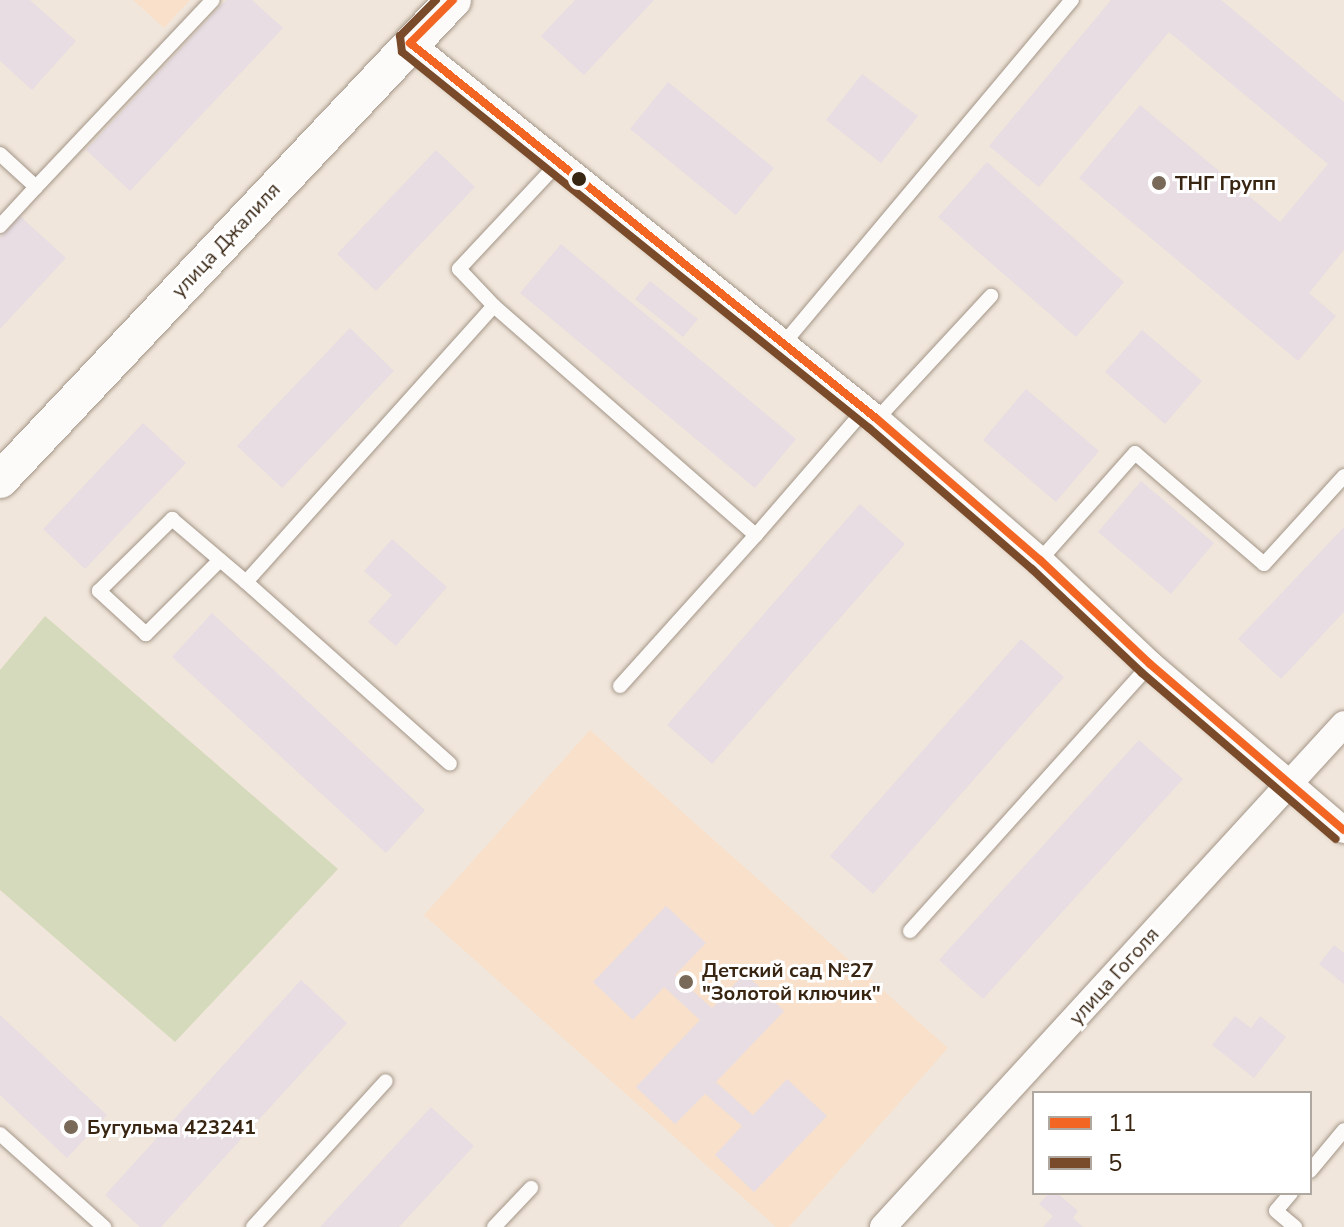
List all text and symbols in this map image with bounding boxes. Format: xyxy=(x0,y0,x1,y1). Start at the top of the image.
unlabelled marker xyxy=(571,171,587,187)
place label: ТНГ Групп xyxy=(1175,171,1276,195)
marker: ТНГ Групп xyxy=(1150,174,1168,192)
street label: улица Джалиля xyxy=(167,178,285,302)
street label: улица Гоголя xyxy=(1064,922,1164,1030)
place label: Детский сад №27 "Золотой ключик" xyxy=(702,958,881,1005)
marker: Детский сад №27 "Золотой ключик" xyxy=(677,973,695,991)
legend xyxy=(1032,1091,1312,1195)
text: 11 xyxy=(1108,1107,1137,1139)
place label: Бугульма 423241 xyxy=(87,1115,256,1139)
marker: Бугульма 423241 xyxy=(62,1118,80,1136)
text: 5 xyxy=(1108,1147,1122,1179)

